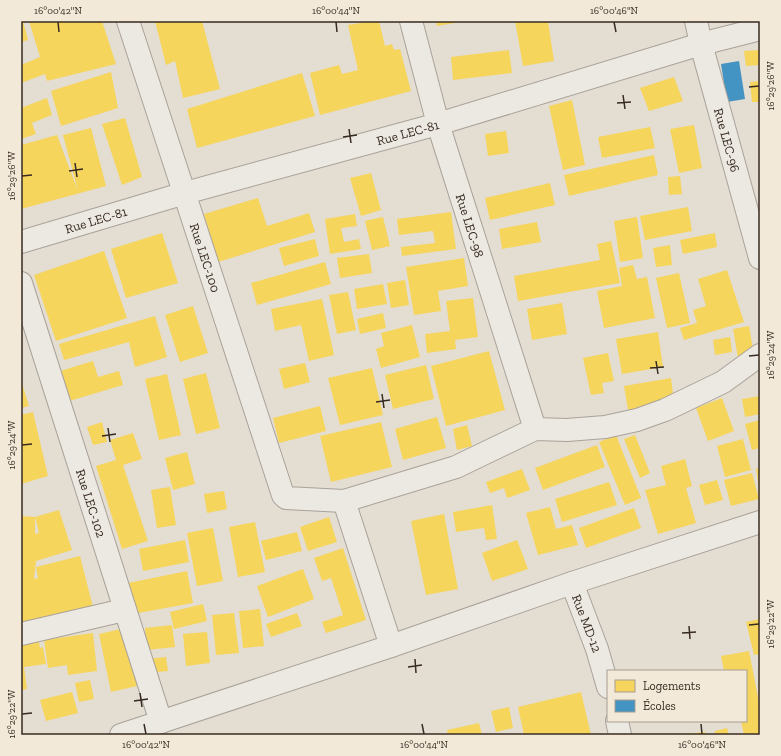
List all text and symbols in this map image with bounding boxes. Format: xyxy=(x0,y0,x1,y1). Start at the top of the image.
text: 16°00'42"N xyxy=(34,5,83,17)
text: 16°00'44"N xyxy=(312,5,361,17)
text: 16°00'46"N xyxy=(590,5,639,17)
text: 16°29'26"W xyxy=(765,61,777,111)
street label: Rue LEC-96 xyxy=(711,106,743,174)
street label: Rue LEC-81 xyxy=(375,117,441,148)
text: 16°29'26"W xyxy=(6,151,18,201)
street label: Rue LEC-98 xyxy=(453,192,487,259)
street label: Rue LEC-81 xyxy=(63,203,129,236)
street label: Rue LEC-100 xyxy=(187,221,224,294)
text: 16°29'24"W xyxy=(765,330,777,379)
text: 16°29'24"W xyxy=(6,420,18,469)
street label: Rue LEC-102 xyxy=(73,467,109,539)
street label: Rue MD-12 xyxy=(569,592,605,655)
text: 16°29'22"W xyxy=(765,599,777,648)
legend xyxy=(607,670,747,722)
text: Logements xyxy=(643,679,701,693)
text: 16°29'22"W xyxy=(6,689,18,738)
text: Écoles xyxy=(643,698,676,713)
text: 16°00'42"N xyxy=(122,739,171,751)
text: 16°00'44"N xyxy=(400,739,449,751)
text: 16°00'46"N xyxy=(678,739,727,751)

